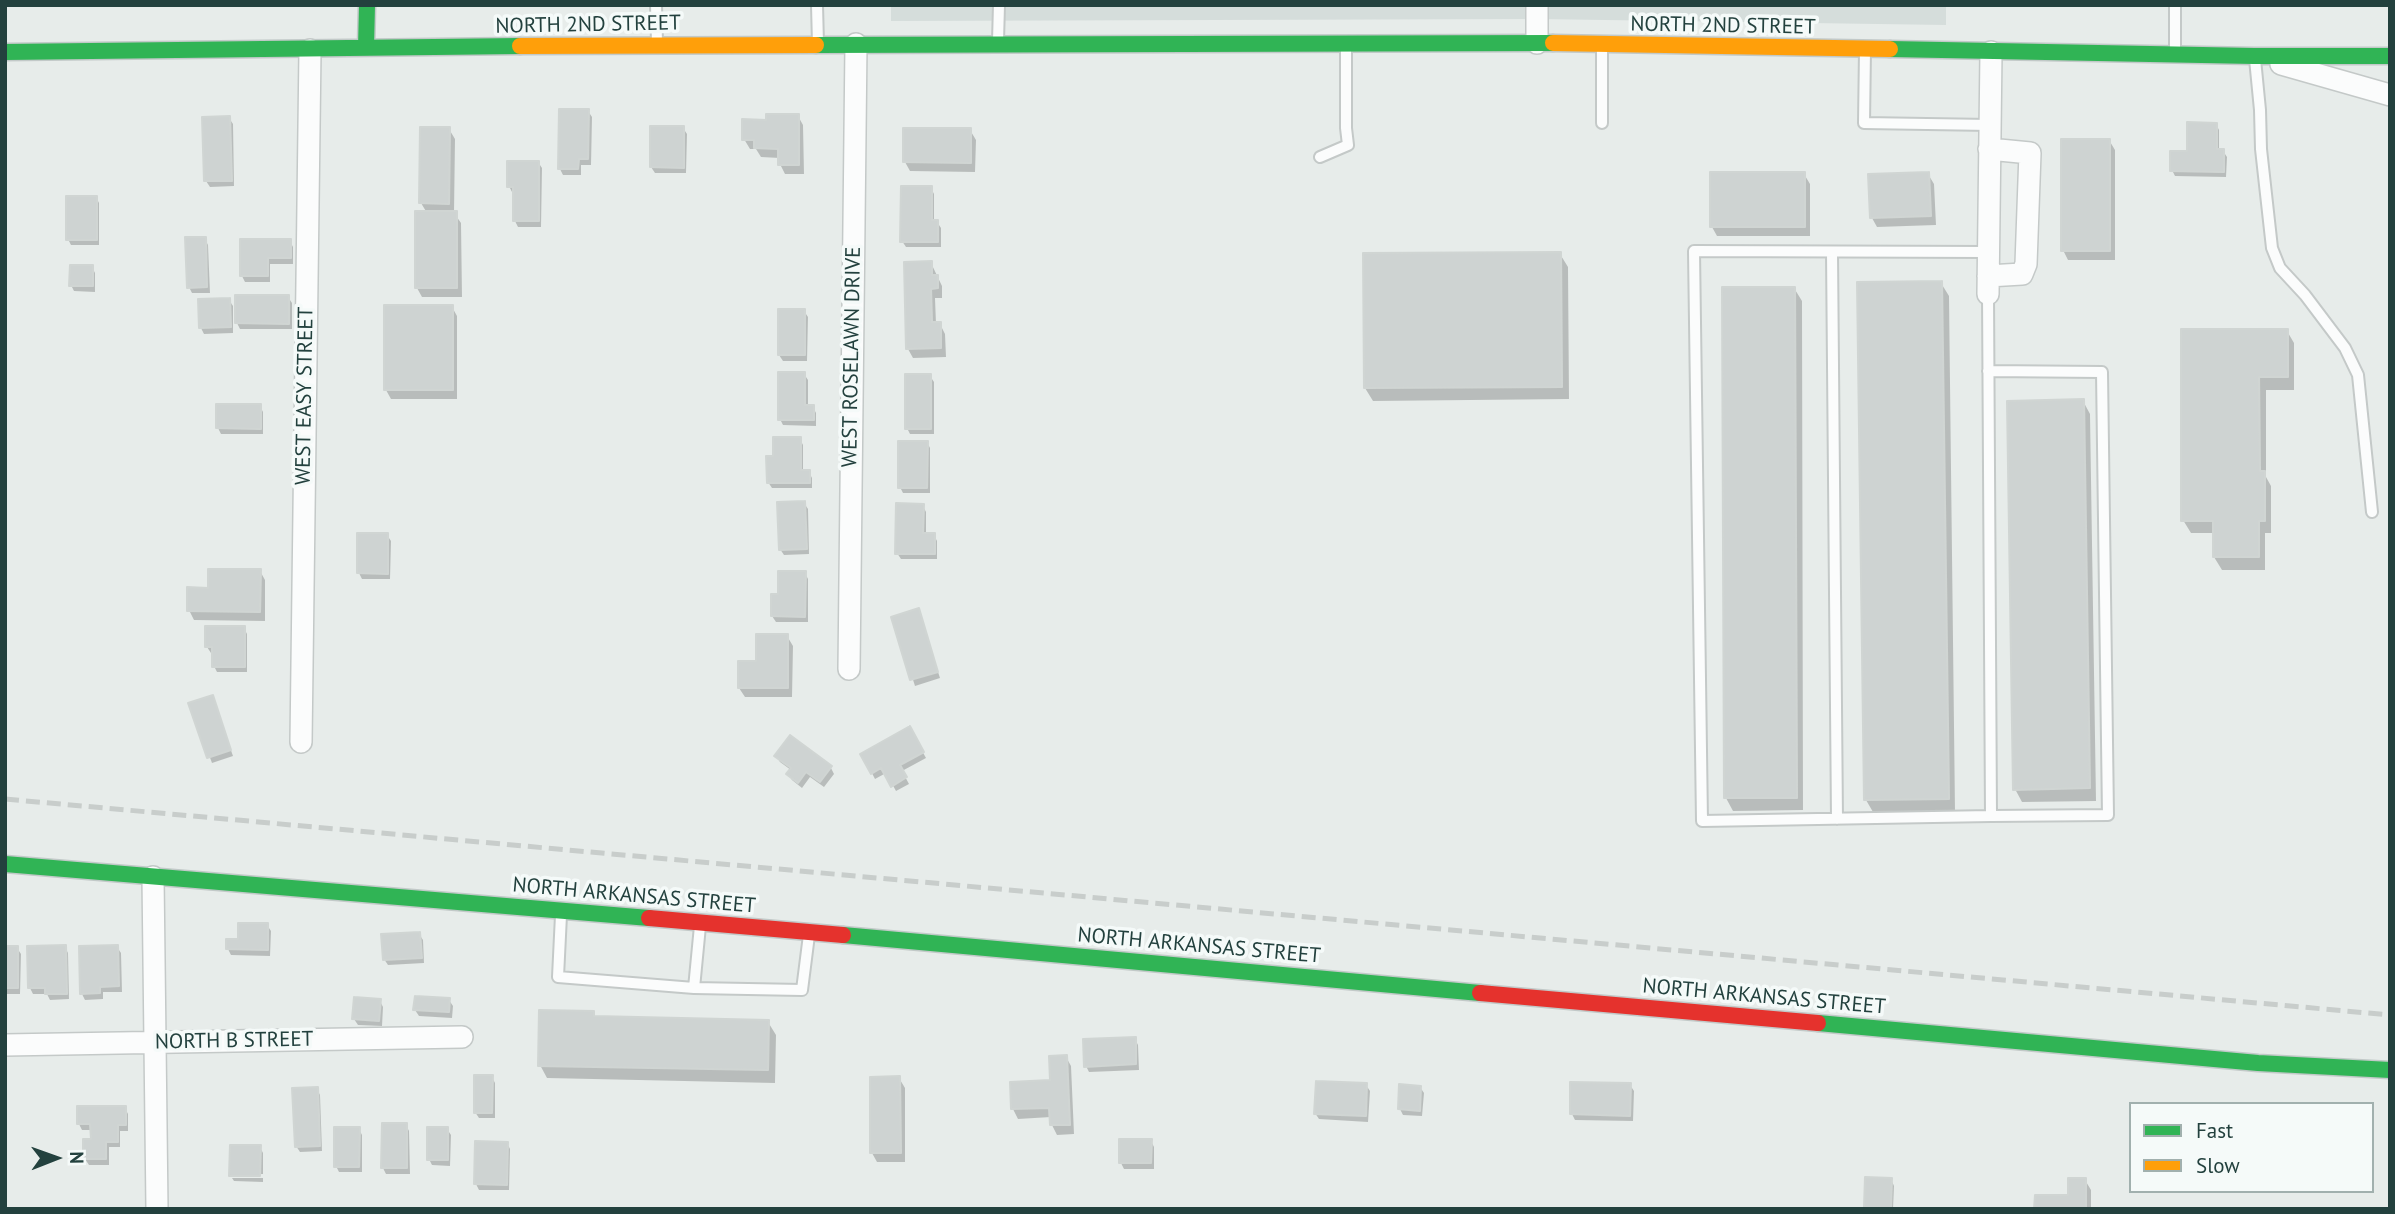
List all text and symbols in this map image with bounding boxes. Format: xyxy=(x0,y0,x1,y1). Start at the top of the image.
street label: NORTH 2ND STREET xyxy=(495,11,681,39)
street label: NORTH 2ND STREET xyxy=(1630,12,1816,40)
street label: WEST ROSELAWN DRIVE xyxy=(837,246,867,468)
street label: WEST EASY STREET xyxy=(291,307,319,485)
street label: NORTH ARKANSAS STREET xyxy=(511,873,757,919)
street label: NORTH ARKANSAS STREET xyxy=(1076,923,1322,969)
street label: NORTH ARKANSAS STREET xyxy=(1641,974,1887,1020)
street label: NORTH B STREET xyxy=(155,1027,313,1055)
legend xyxy=(2129,1102,2374,1193)
text: Fast xyxy=(2196,1117,2233,1144)
north arrow xyxy=(21,1123,91,1193)
text: N xyxy=(65,1151,89,1164)
text: Slow xyxy=(2196,1152,2240,1179)

